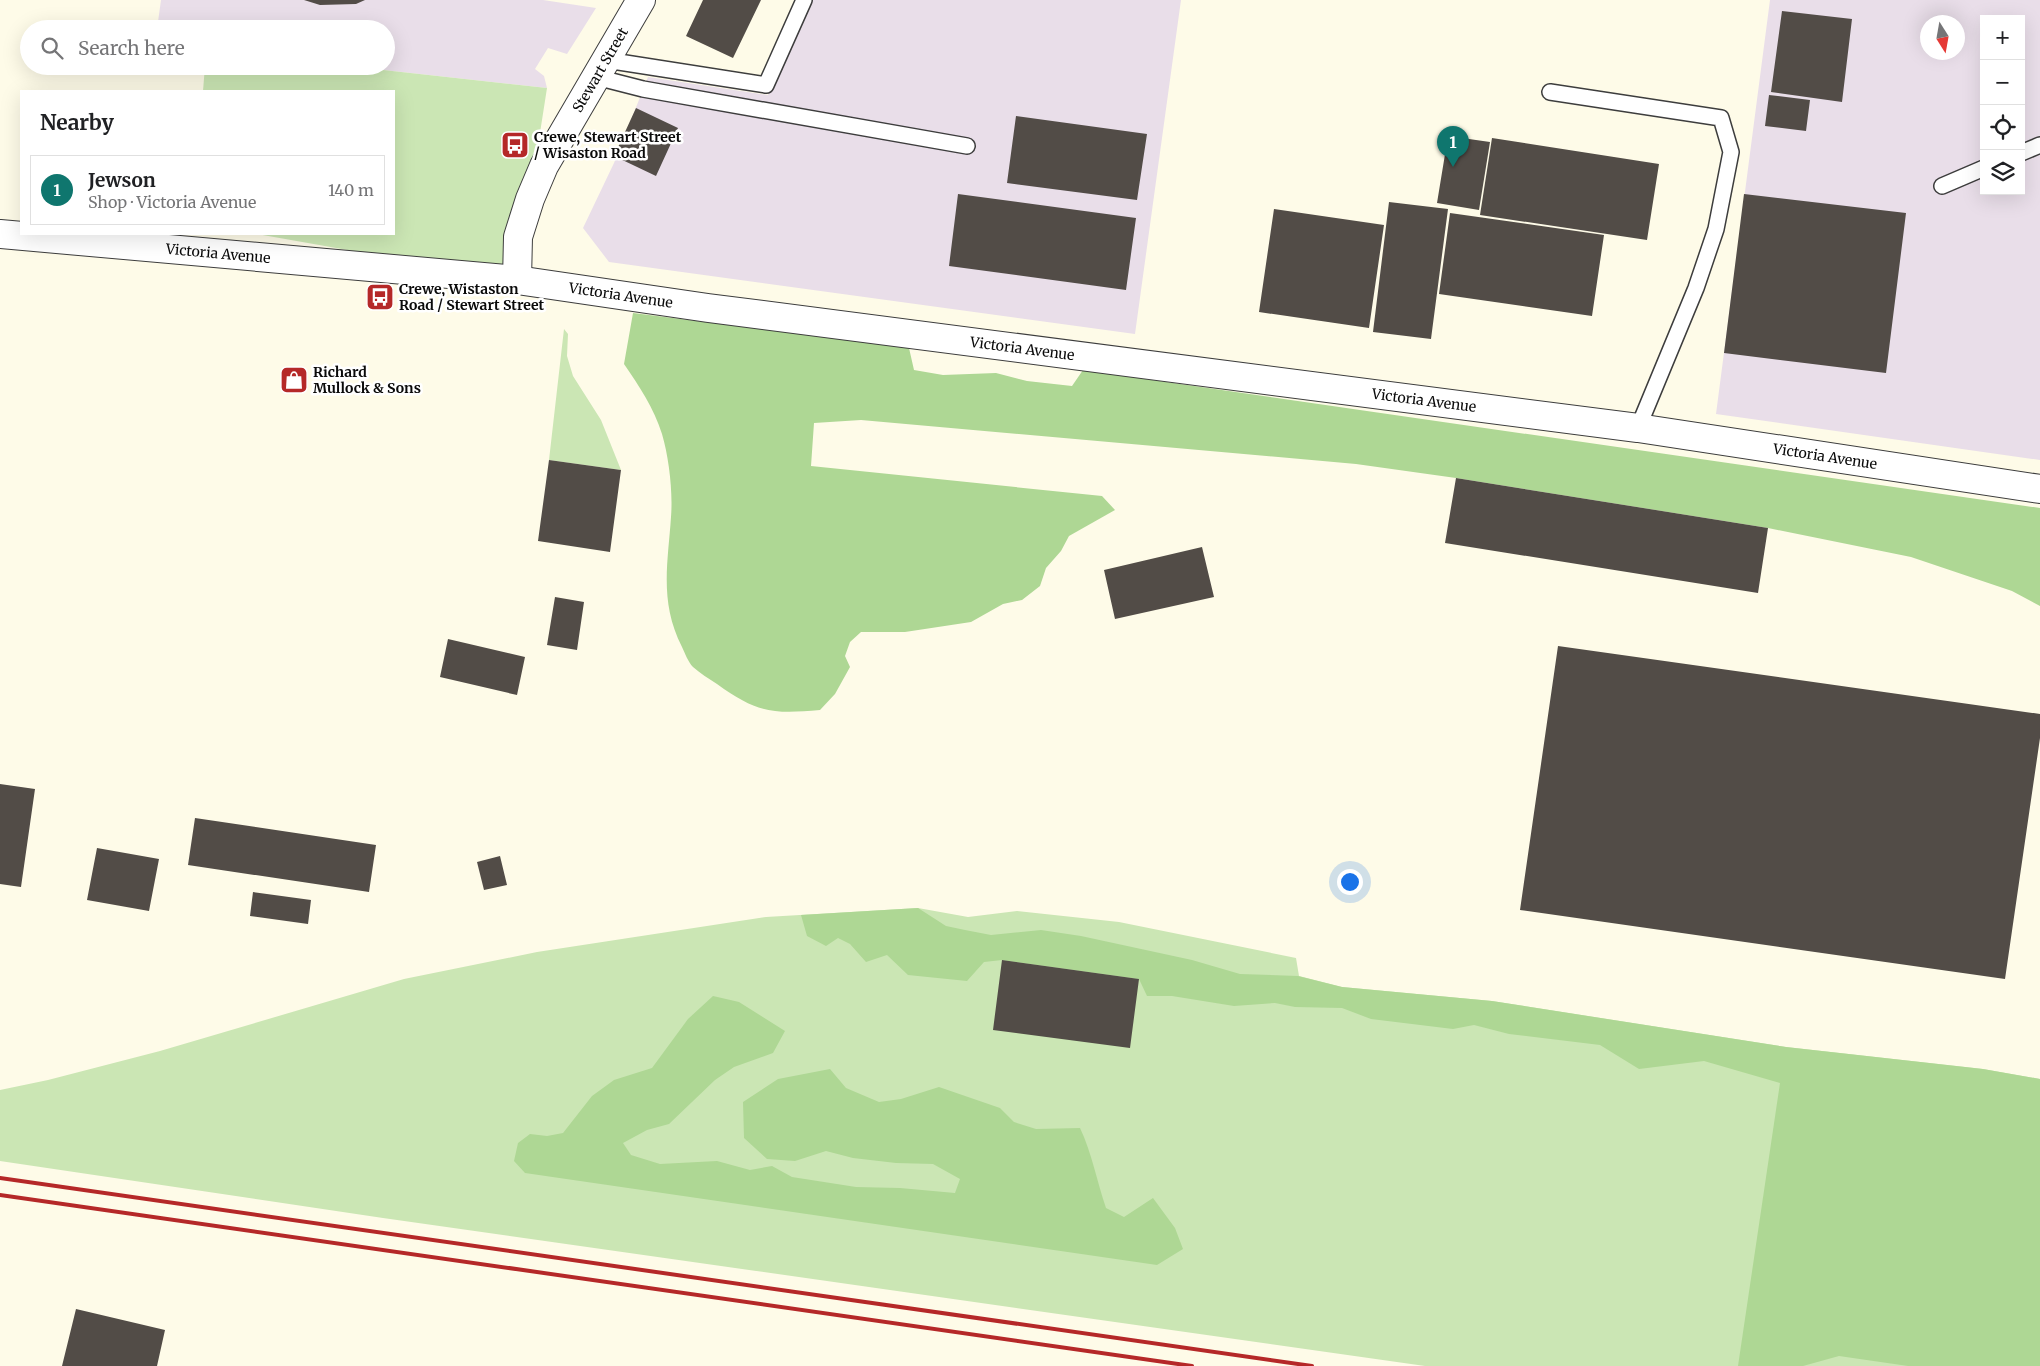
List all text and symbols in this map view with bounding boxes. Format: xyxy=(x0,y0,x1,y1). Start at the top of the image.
north arrow xyxy=(1920,15,1965,60)
map controls xyxy=(1980,15,2025,195)
button: + xyxy=(1980,15,2025,60)
search box xyxy=(20,20,395,75)
street label: Stewart Street xyxy=(568,24,632,116)
icon: search xyxy=(38,34,66,62)
text: Search here xyxy=(78,36,185,60)
button: − xyxy=(1980,60,2025,105)
button: locate xyxy=(1980,105,2025,150)
text: Nearby xyxy=(40,109,114,136)
pin: 1 xyxy=(1437,126,1469,167)
place label: Crewe, Stewart Street / Wisaston Road xyxy=(534,128,682,162)
bus stop icon: Crewe, Stewart Street / Wisaston Road xyxy=(500,130,530,160)
button: layers xyxy=(1980,150,2025,195)
text: Jewson xyxy=(88,168,156,192)
text: 1 xyxy=(53,180,61,200)
text: 140 m xyxy=(328,180,374,200)
text: Shop · Victoria Avenue xyxy=(88,192,256,212)
street label: Victoria Avenue xyxy=(164,240,271,267)
street label: Victoria Avenue xyxy=(567,279,674,312)
place label: Crewe, Wistaston Road / Stewart Street xyxy=(399,280,544,314)
bus stop icon: Crewe, Wistaston Road / Stewart Street xyxy=(365,282,395,312)
street label: Victoria Avenue xyxy=(968,333,1076,364)
place label: Richard Mullock & Sons xyxy=(313,363,421,397)
shop icon: Richard Mullock & Sons xyxy=(279,365,309,395)
street label: Victoria Avenue xyxy=(1370,385,1477,416)
street label: Victoria Avenue xyxy=(1771,439,1878,473)
your location xyxy=(1337,869,1363,895)

